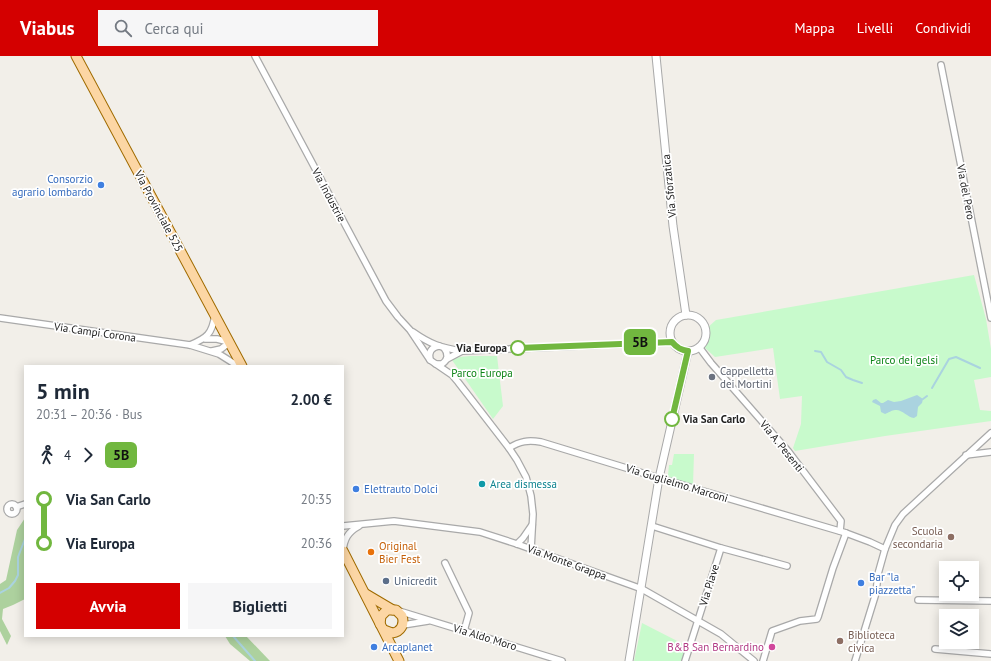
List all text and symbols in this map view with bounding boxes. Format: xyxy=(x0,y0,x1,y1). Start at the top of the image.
search box xyxy=(98,10,378,46)
text: Viabus xyxy=(20,16,74,40)
icon: search xyxy=(112,17,134,39)
text: Cerca qui xyxy=(144,19,204,38)
text: Mappa xyxy=(795,19,835,37)
text: Livelli xyxy=(857,19,893,37)
text: Condividi xyxy=(915,19,971,37)
street label: Via Sforzatica xyxy=(659,153,679,220)
street label: Via del Pero xyxy=(954,162,978,221)
street label: Via Industrie xyxy=(308,165,349,225)
street label: Via Provinciale 525 xyxy=(131,167,186,254)
place label: Consorzio agrario lombardo xyxy=(12,172,93,199)
marker: Consorzio agrario lombardo xyxy=(96,180,106,190)
street label: Via Campi Corona xyxy=(52,319,137,345)
line badge: 5B xyxy=(622,329,658,355)
text: 5B xyxy=(632,333,648,351)
marker: Via Europa xyxy=(510,340,526,356)
place label: Via Europa xyxy=(455,341,507,355)
park label: Parco dei gelsi xyxy=(870,353,938,367)
place label: Cappelletta dei Mortini xyxy=(720,364,774,391)
park label: Parco Europa xyxy=(451,366,513,380)
marker: Cappelletta dei Mortini xyxy=(707,372,717,382)
text: 5 min xyxy=(36,377,90,405)
text: 2.00 € xyxy=(290,390,332,409)
text: 20:31 – 20:36 · Bus xyxy=(36,406,142,423)
marker: Via San Carlo xyxy=(664,411,680,427)
place label: Via San Carlo xyxy=(682,412,745,426)
street label: Via A. Pesenti xyxy=(756,416,807,475)
icon: walk xyxy=(36,444,58,466)
icon: forward xyxy=(77,444,99,466)
text: 5B xyxy=(113,446,129,464)
text: 4 xyxy=(64,447,71,464)
street label: Via Guglielmo Marconi xyxy=(623,460,730,505)
place label: Area dismessa xyxy=(490,477,557,491)
marker: Area dismessa xyxy=(477,479,487,489)
place label: Elettrauto Dolci xyxy=(364,482,438,496)
marker: Elettrauto Dolci xyxy=(351,484,361,494)
text: Via San Carlo xyxy=(66,490,151,509)
text: 20:35 xyxy=(301,491,332,508)
place label: Scuola secondaria xyxy=(893,524,943,551)
marker: Scuola secondaria xyxy=(946,532,956,542)
text: Via Europa xyxy=(66,534,135,553)
text: 20:36 xyxy=(301,535,332,552)
place label: Original Bier Fest xyxy=(379,539,421,566)
street label: Via Monte Grappa xyxy=(524,541,609,583)
marker: Original Bier Fest xyxy=(366,547,376,557)
map controls xyxy=(939,561,979,649)
button: locate xyxy=(939,561,979,601)
street label: Via Piave xyxy=(696,562,722,609)
place label: Bar "la piazzetta" xyxy=(869,570,915,597)
place label: Unicredit xyxy=(394,574,437,588)
marker: Unicredit xyxy=(381,576,391,586)
marker: Bar "la piazzetta" xyxy=(856,578,866,588)
button: Avvia xyxy=(36,583,180,629)
button: Biglietti xyxy=(188,583,332,629)
button: layers xyxy=(939,609,979,649)
street label: Via Aldo Moro xyxy=(450,620,519,653)
place label: Biblioteca civica xyxy=(848,628,895,655)
marker: Biblioteca civica xyxy=(835,636,845,646)
place label: Arcaplanet xyxy=(382,640,433,654)
place label: B&B San Bernardino xyxy=(667,640,764,654)
marker: Arcaplanet xyxy=(369,642,379,652)
marker: B&B San Bernardino xyxy=(767,642,777,652)

